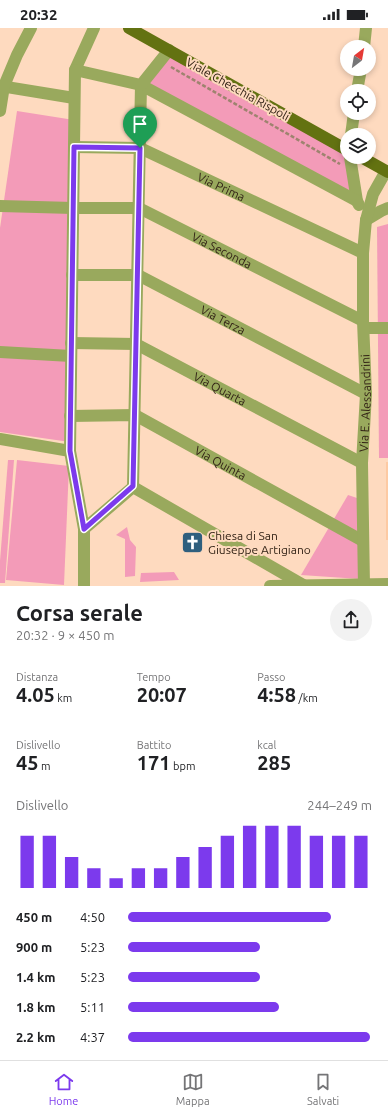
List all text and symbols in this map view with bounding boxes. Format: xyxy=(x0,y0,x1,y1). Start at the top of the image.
text: 20:32 xyxy=(20,6,58,23)
north arrow xyxy=(340,40,376,76)
map controls xyxy=(340,40,376,164)
street label: Viale Checchia Rispoli xyxy=(184,55,292,123)
button: locate xyxy=(340,84,376,120)
pin xyxy=(123,107,157,148)
icon: arrive xyxy=(129,113,151,135)
button: layers xyxy=(340,128,376,164)
street label: Via Prima xyxy=(196,170,247,203)
street label: Via Seconda xyxy=(190,229,254,270)
street label: Via Terza xyxy=(198,302,248,336)
street label: Via E. Alessandrini xyxy=(356,354,373,452)
street label: Via Quarta xyxy=(192,369,249,407)
street label: Via Quinta xyxy=(193,443,249,482)
church icon: Chiesa di San Giuseppe Artigiano xyxy=(180,529,206,555)
place label: Chiesa di San Giuseppe Artigiano xyxy=(208,529,311,556)
button: share xyxy=(330,599,372,641)
text: Corsa serale xyxy=(16,600,143,625)
text: 20:32 · 9 × 450 m xyxy=(16,628,115,642)
text: Distanza xyxy=(16,671,58,683)
text: Tempo xyxy=(137,671,171,683)
text: Passo xyxy=(257,671,285,683)
text: 4.05 xyxy=(16,683,55,706)
text: 20:07 xyxy=(137,683,187,706)
text: 4:58 xyxy=(257,683,296,706)
text: km xyxy=(55,692,72,704)
text: /km xyxy=(296,692,318,704)
text: Dislivello xyxy=(16,739,60,751)
text: Battito xyxy=(137,739,171,751)
text: kcal xyxy=(257,739,276,751)
text: 45 xyxy=(16,751,39,774)
text: 171 xyxy=(137,751,171,774)
text: 285 xyxy=(257,751,291,774)
text: m xyxy=(39,760,51,772)
text: bpm xyxy=(171,760,195,772)
text: Dislivello xyxy=(16,798,68,812)
text: 244–249 m xyxy=(307,798,372,812)
text: 450 m xyxy=(16,910,52,924)
text: 4:50 xyxy=(80,910,105,924)
text: 900 m xyxy=(16,940,52,954)
text: 5:23 xyxy=(80,940,105,954)
text: 1.4 km xyxy=(16,970,55,984)
text: 5:23 xyxy=(80,970,105,984)
text: 1.8 km xyxy=(16,1000,55,1014)
text: 5:11 xyxy=(80,1000,105,1014)
text: 2.2 km xyxy=(16,1030,55,1044)
text: 4:37 xyxy=(80,1030,105,1044)
tab: Home xyxy=(49,1071,78,1107)
tab: Mappa xyxy=(176,1071,210,1107)
tab: Salvati xyxy=(307,1071,339,1107)

